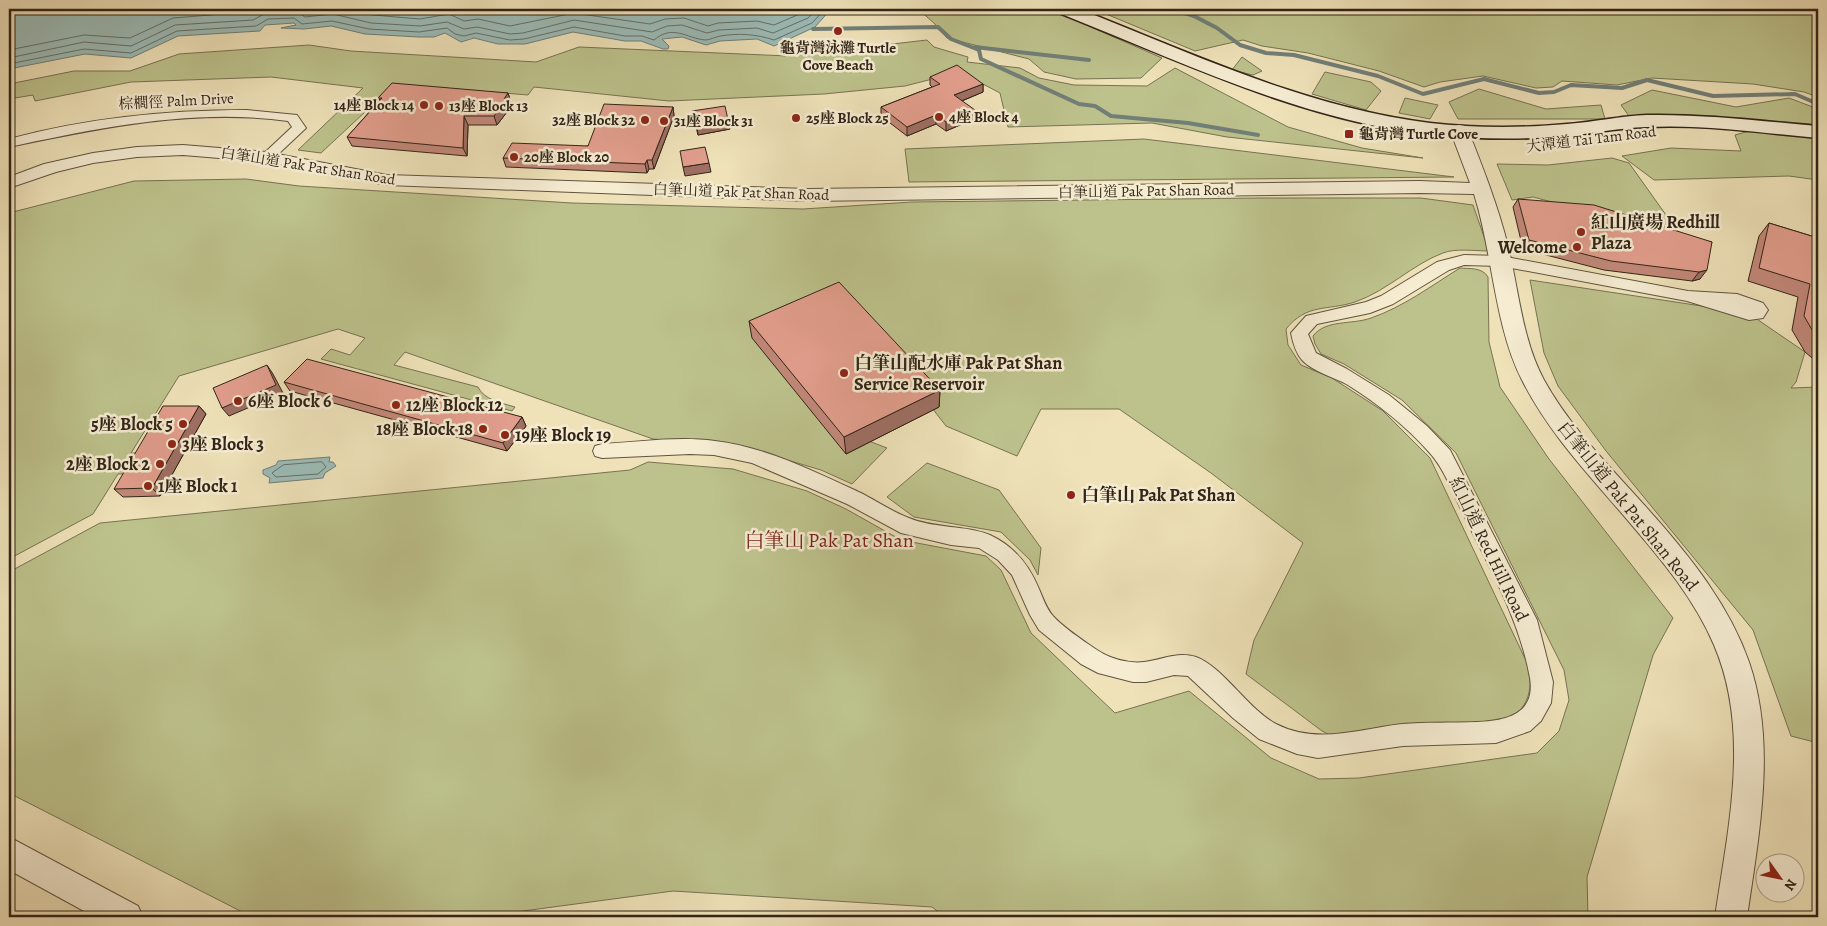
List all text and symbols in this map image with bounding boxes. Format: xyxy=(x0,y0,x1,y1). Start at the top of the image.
marker: 龜背灣泳灘 Turtle Cove Beach xyxy=(832,25,844,37)
place label: 龜背灣泳灘 Turtle Cove Beach xyxy=(780,38,896,75)
street label: 棕櫚徑 Palm Drive xyxy=(118,88,235,114)
place label: 14座 Block 14 xyxy=(334,95,414,115)
place label: 13座 Block 13 xyxy=(449,96,528,116)
marker: 14座 Block 14 xyxy=(418,99,430,111)
marker: 13座 Block 13 xyxy=(433,100,445,112)
place label: 4座 Block 4 xyxy=(949,107,1019,127)
place label: 25座 Block 25 xyxy=(806,108,889,128)
place label: 32座 Block 32 xyxy=(552,110,636,130)
place label: 31座 Block 31 xyxy=(674,111,754,131)
marker: 4座 Block 4 xyxy=(933,111,945,123)
marker: 25座 Block 25 xyxy=(790,112,802,124)
marker: 32座 Block 32 xyxy=(639,114,651,126)
marker: 31座 Block 31 xyxy=(658,115,670,127)
street label: 大潭道 Tai Tam Road xyxy=(1525,121,1658,157)
place label: 龜背灣 Turtle Cove xyxy=(1359,124,1478,144)
marker: 龜背灣 Turtle Cove xyxy=(1343,128,1355,140)
street label: 白筆山道 Pak Pat Shan Road xyxy=(219,142,398,190)
place label: 20座 Block 20 xyxy=(524,147,609,167)
marker: 20座 Block 20 xyxy=(508,151,520,163)
street label: 白筆山道 Pak Pat Shan Road xyxy=(652,179,830,205)
street label: 白筆山道 Pak Pat Shan Road xyxy=(1058,179,1235,203)
place label: 紅山廣場 Redhill Plaza xyxy=(1591,210,1720,255)
marker: 紅山廣場 Redhill Plaza xyxy=(1575,226,1587,238)
place label: Welcome xyxy=(1497,235,1567,259)
marker: Welcome xyxy=(1571,241,1583,253)
place label: 白筆山配水庫 Pak Pat Shan Service Reservoir xyxy=(854,351,1062,396)
marker: 白筆山配水庫 Pak Pat Shan Service Reservoir xyxy=(838,367,850,379)
place label: 6座 Block 6 xyxy=(248,389,331,413)
place label: 12座 Block 12 xyxy=(406,393,503,417)
marker: 6座 Block 6 xyxy=(232,395,244,407)
marker: 12座 Block 12 xyxy=(390,399,402,411)
place label: 5座 Block 5 xyxy=(91,412,173,436)
street label: 白筆山道 Pak Pat Shan Road xyxy=(1552,416,1704,596)
place label: 18座 Block 18 xyxy=(376,417,473,441)
marker: 5座 Block 5 xyxy=(177,418,189,430)
marker: 18座 Block 18 xyxy=(477,423,489,435)
place label: 19座 Block 19 xyxy=(515,423,611,447)
marker: 19座 Block 19 xyxy=(499,429,511,441)
place label: 3座 Block 3 xyxy=(182,432,264,456)
marker: 3座 Block 3 xyxy=(166,438,178,450)
place label: 2座 Block 2 xyxy=(66,452,150,476)
marker: 2座 Block 2 xyxy=(154,458,166,470)
street label: 紅山道 Red Hill Road xyxy=(1444,473,1534,625)
place label: 1座 Block 1 xyxy=(158,474,238,498)
marker: 1座 Block 1 xyxy=(142,480,154,492)
place label: 白筆山 Pak Pat Shan xyxy=(1081,483,1235,507)
marker: 白筆山 Pak Pat Shan xyxy=(1065,489,1077,501)
district label: 白筆山 Pak Pat Shan xyxy=(744,527,914,554)
north arrow xyxy=(1754,854,1804,904)
text: N xyxy=(1780,875,1801,894)

